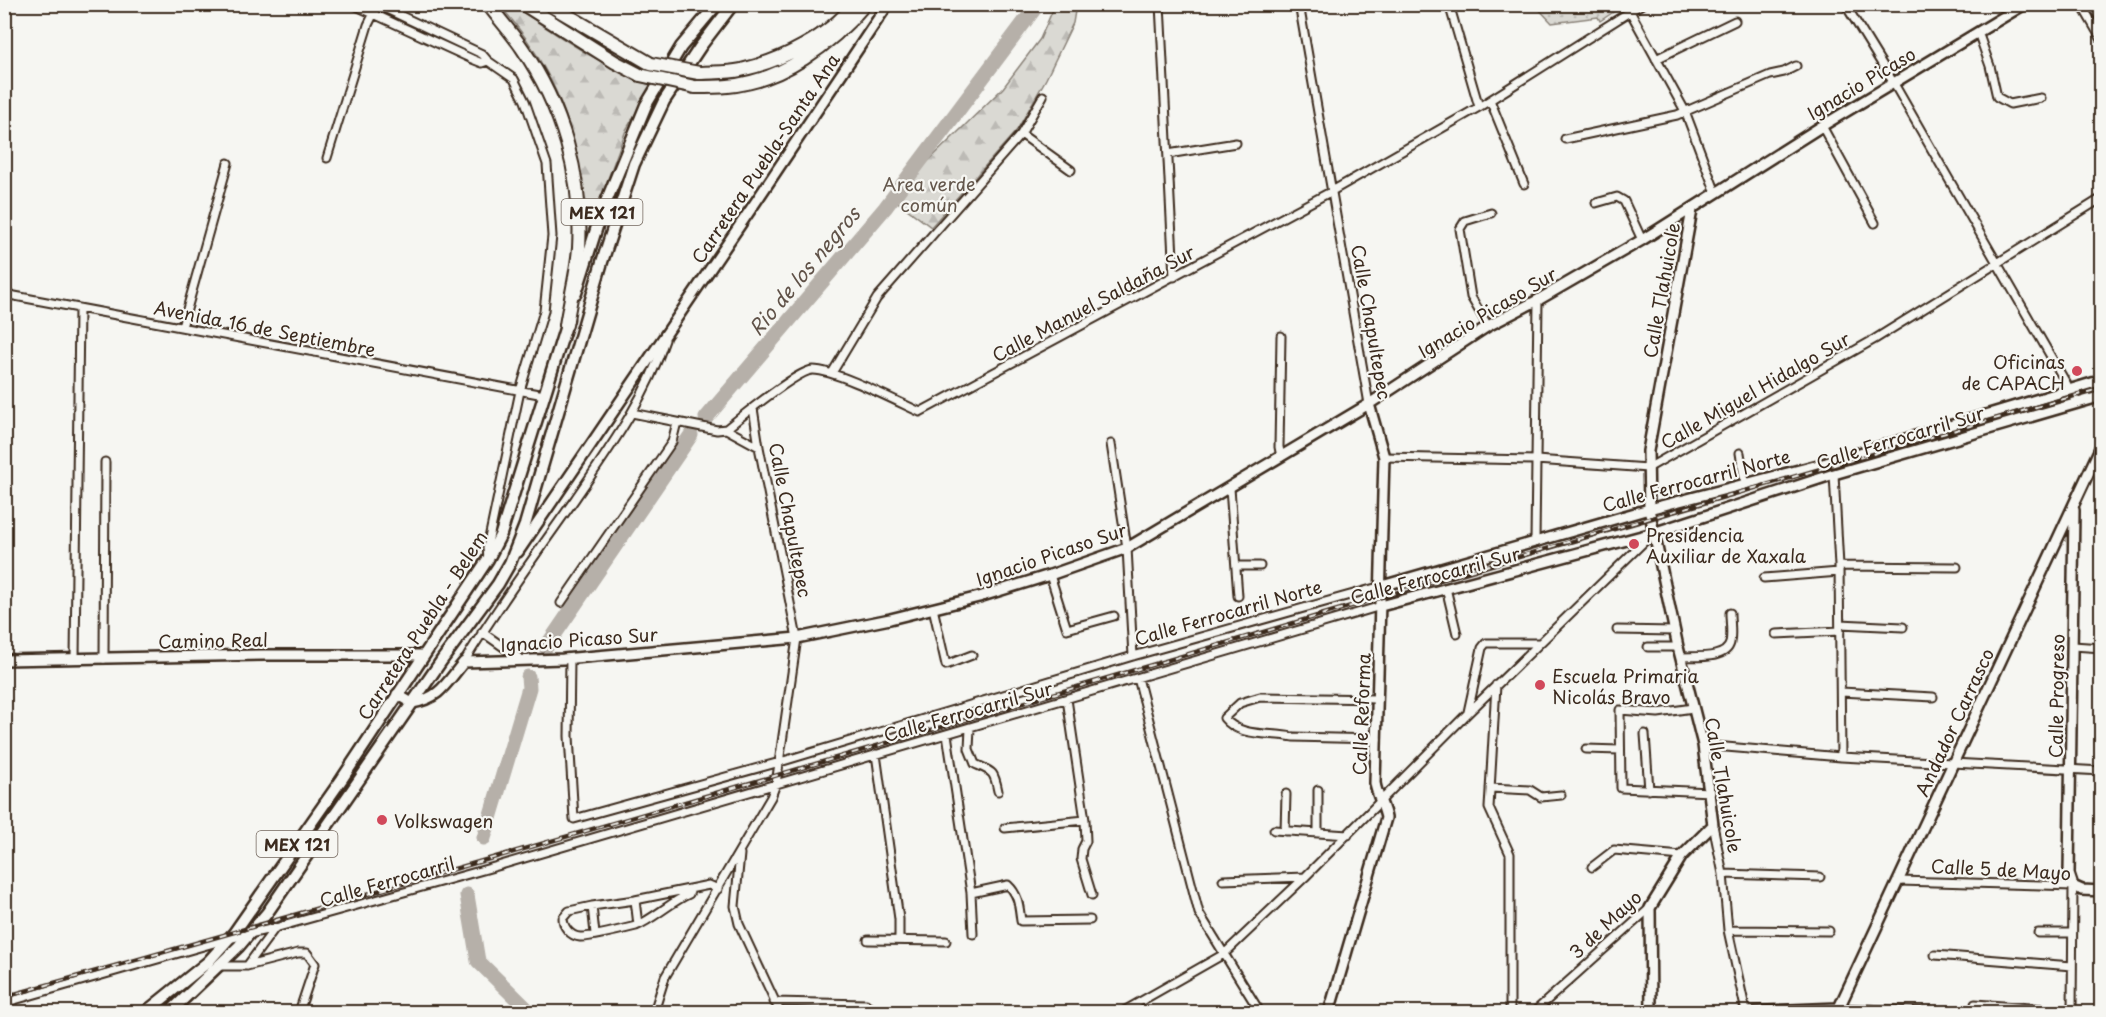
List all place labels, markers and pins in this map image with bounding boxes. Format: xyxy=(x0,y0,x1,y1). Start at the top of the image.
place label: Oficinas de CAPACH xyxy=(1961,348,2065,396)
marker: Oficinas de CAPACH xyxy=(2070,364,2084,378)
place label: Presidencia Auxiliar de Xaxala xyxy=(1646,521,1807,569)
marker: Presidencia Auxiliar de Xaxala xyxy=(1627,537,1641,551)
place label: Escuela Primaria Nicolás Bravo xyxy=(1552,662,1699,710)
marker: Escuela Primaria Nicolás Bravo xyxy=(1533,678,1547,692)
place label: Volkswagen xyxy=(394,807,493,834)
marker: Volkswagen xyxy=(375,813,389,827)

